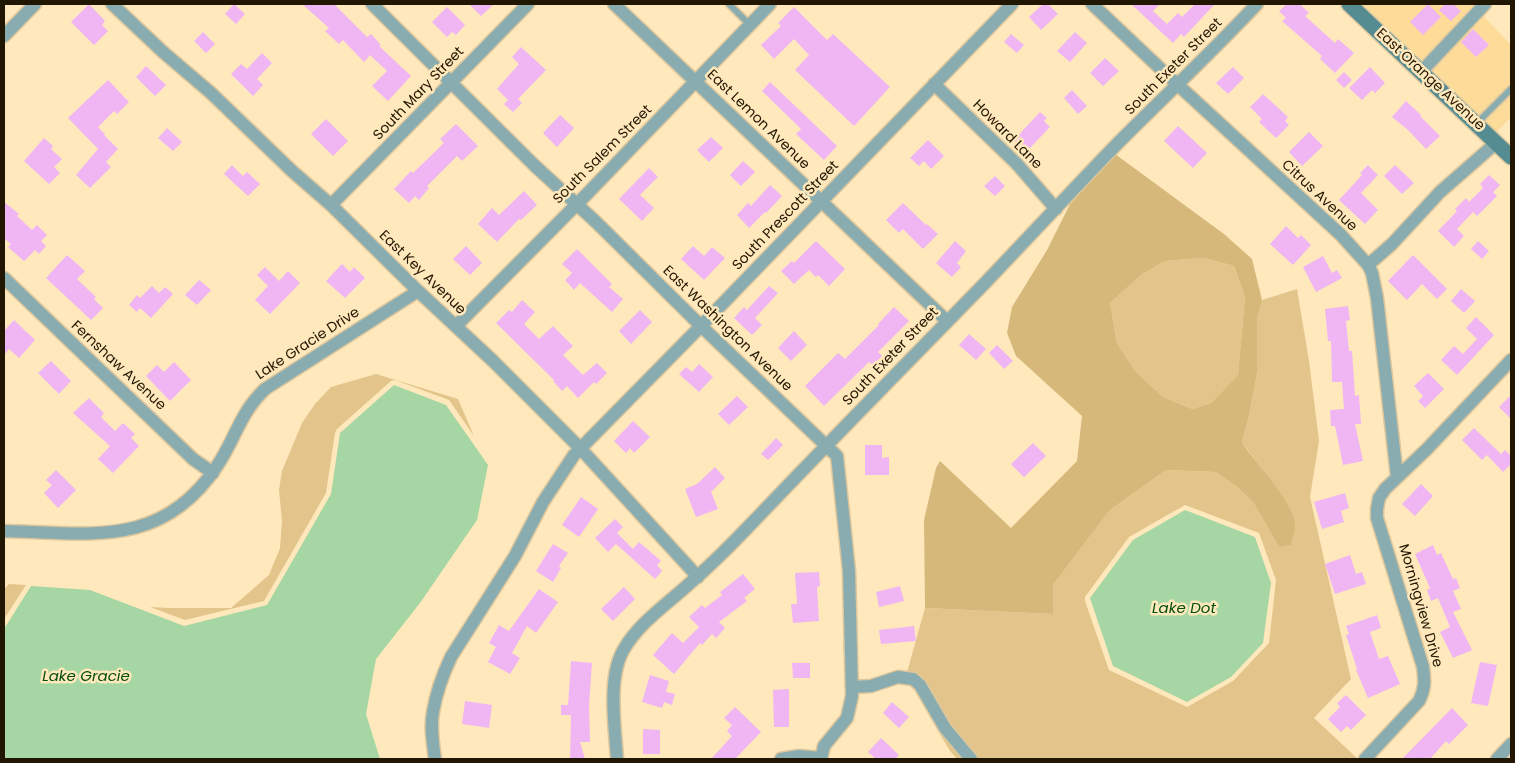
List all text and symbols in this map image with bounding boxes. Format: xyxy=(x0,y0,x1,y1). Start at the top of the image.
street label: South Exeter Street xyxy=(1122,15,1226,119)
street label: East Orange Avenue xyxy=(1372,25,1488,135)
street label: South Mary Street xyxy=(370,44,468,144)
street label: East Lemon Avenue xyxy=(703,67,813,173)
street label: Howard Lane xyxy=(969,97,1045,173)
street label: South Salem Street xyxy=(550,102,656,208)
street label: Citrus Avenue xyxy=(1278,157,1360,235)
street label: South Prescott Street xyxy=(729,158,843,274)
street label: East Key Avenue xyxy=(375,227,469,319)
street label: East Washington Avenue xyxy=(659,263,795,395)
street label: Lake Gracie Drive xyxy=(253,304,363,384)
street label: South Exeter Street xyxy=(840,304,942,410)
street label: Fernshaw Avenue xyxy=(67,318,169,414)
street label: Morningview Drive xyxy=(1394,542,1446,670)
water label: Lake Dot xyxy=(1152,600,1216,618)
water label: Lake Gracie xyxy=(42,668,130,686)

